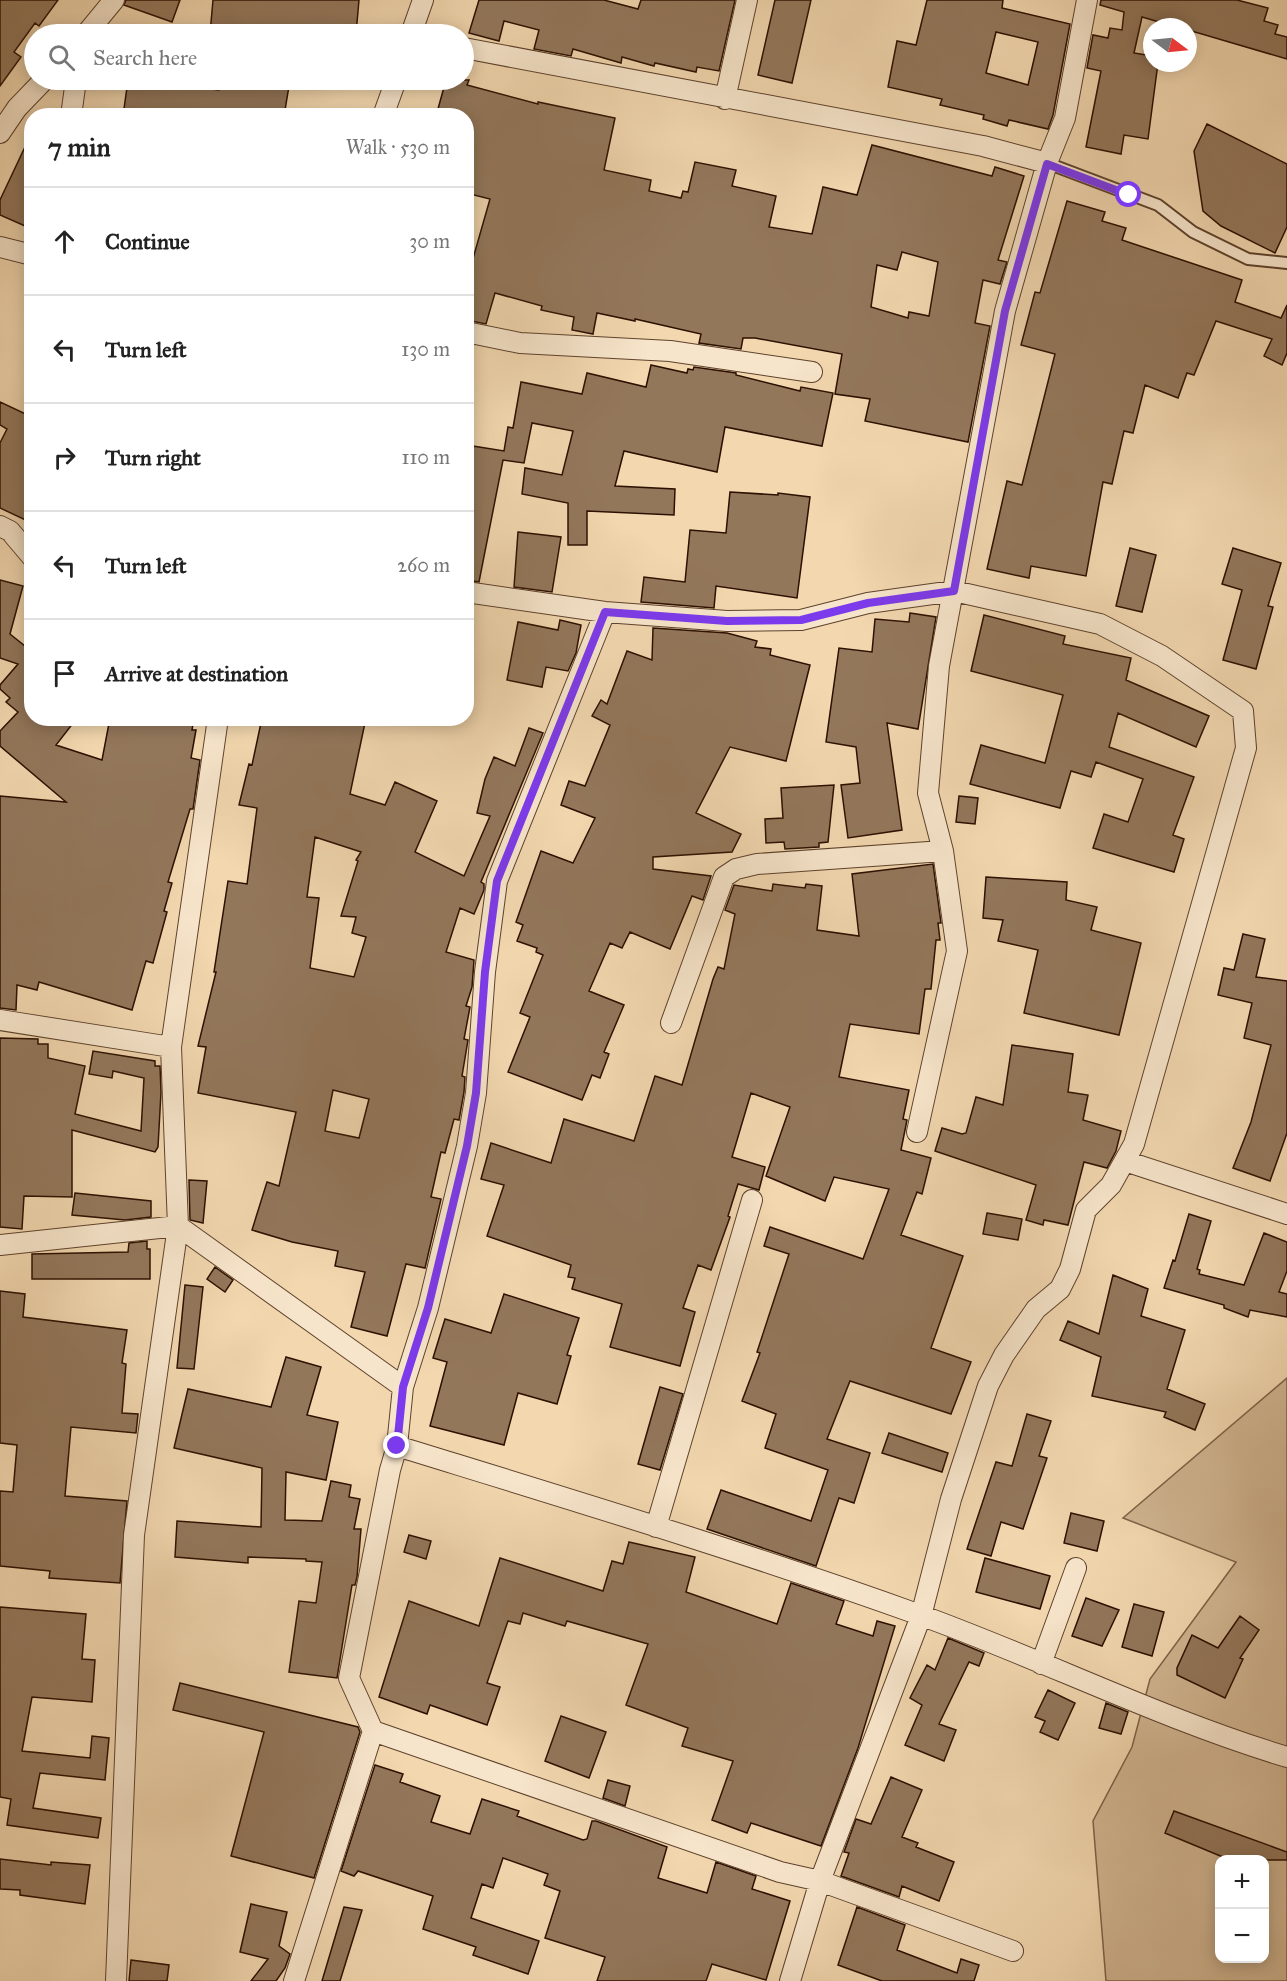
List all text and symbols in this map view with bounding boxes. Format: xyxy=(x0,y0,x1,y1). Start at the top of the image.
north arrow xyxy=(1143,18,1197,72)
search box xyxy=(24,24,474,90)
icon: search xyxy=(45,41,78,74)
text: Search here xyxy=(93,44,197,71)
text: 7 min xyxy=(48,131,111,163)
text: Walk · 530 m xyxy=(346,135,450,159)
route start xyxy=(1115,181,1141,207)
icon: ahead xyxy=(48,225,81,258)
text: Continue xyxy=(105,228,190,255)
text: 30 m xyxy=(409,229,450,253)
icon: left xyxy=(48,333,81,366)
text: Turn left xyxy=(105,336,187,363)
text: 130 m xyxy=(401,337,450,361)
icon: right xyxy=(48,441,81,474)
text: Turn right xyxy=(105,444,201,471)
text: 110 m xyxy=(402,445,450,469)
icon: left xyxy=(48,549,81,582)
text: Turn left xyxy=(105,552,187,579)
text: 260 m xyxy=(397,553,450,577)
icon: arrive xyxy=(48,657,81,690)
text: Arrive at destination xyxy=(105,660,288,687)
route end xyxy=(383,1432,409,1458)
map controls xyxy=(1215,1855,1269,1963)
button: + xyxy=(1215,1855,1269,1909)
button: − xyxy=(1215,1909,1269,1963)

